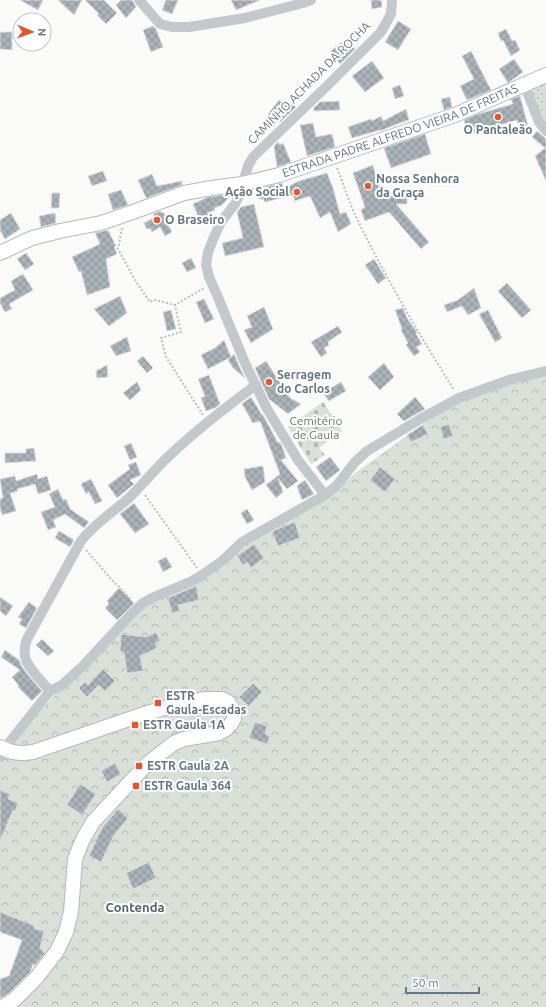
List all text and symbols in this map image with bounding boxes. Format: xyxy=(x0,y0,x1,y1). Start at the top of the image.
north arrow xyxy=(12,12,52,52)
street label: CAMINHO ACHADA DA ROCHA xyxy=(245,19,373,146)
text: N xyxy=(36,28,48,37)
street label: ESTRADA PADRE ALFREDO VIEIRA DE FREITAS xyxy=(280,81,520,179)
marker: O Pantaleão xyxy=(493,112,503,122)
place label: O Pantaleão xyxy=(463,123,533,136)
place label: Nossa Senhora da Graça xyxy=(376,172,459,201)
marker: Nossa Senhora da Graça xyxy=(363,181,373,191)
place label: Ação Social xyxy=(225,185,289,200)
marker: Ação Social xyxy=(292,187,302,197)
place label: O Braseiro xyxy=(165,213,225,226)
marker: O Braseiro xyxy=(152,215,162,225)
place label: Serragem do Carlos xyxy=(277,368,331,395)
marker: Serragem do Carlos xyxy=(264,377,274,387)
park label: Cemitério de Gaula xyxy=(289,414,343,441)
place label: ESTR Gaula-Escadas xyxy=(166,689,247,716)
marker: ESTR Gaula-Escadas xyxy=(153,698,163,708)
place label: ESTR Gaula 1A xyxy=(143,718,225,731)
marker: ESTR Gaula 1A xyxy=(130,720,140,730)
place label: ESTR Gaula 2A xyxy=(147,759,229,772)
marker: ESTR Gaula 2A xyxy=(134,761,144,771)
place label: ESTR Gaula 364 xyxy=(144,779,231,792)
marker: ESTR Gaula 364 xyxy=(131,781,141,791)
district label: Contenda xyxy=(106,900,164,914)
scale bar xyxy=(406,969,479,995)
text: 50 m xyxy=(412,976,439,989)

